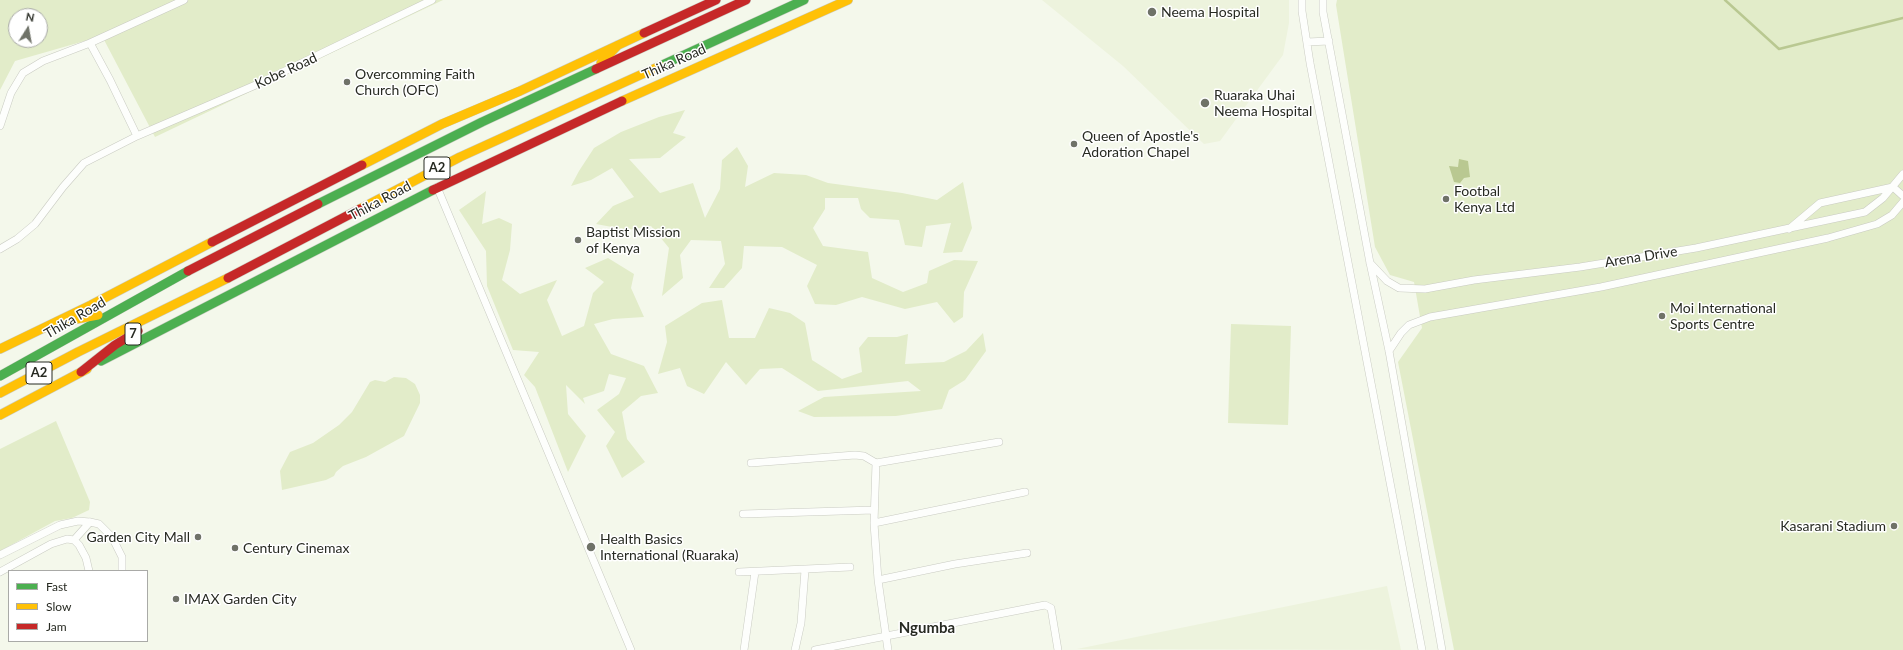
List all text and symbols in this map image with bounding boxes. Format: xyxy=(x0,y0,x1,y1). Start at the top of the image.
place label: Neema Hospital xyxy=(1161,4,1259,20)
marker: Neema Hospital xyxy=(1146,6,1158,18)
north arrow xyxy=(8,8,48,48)
text: N xyxy=(25,10,36,24)
street label: Thika Road xyxy=(640,40,708,84)
street label: Kobe Road xyxy=(252,49,320,93)
place label: Overcomming Faith Church (OFC) xyxy=(355,66,475,98)
marker: Overcomming Faith Church (OFC) xyxy=(342,77,352,87)
place label: Ruaraka Uhai Neema Hospital xyxy=(1214,87,1312,120)
marker: Ruaraka Uhai Neema Hospital xyxy=(1199,97,1211,109)
place label: Queen of Apostle's Adoration Chapel xyxy=(1082,128,1199,160)
marker: Queen of Apostle's Adoration Chapel xyxy=(1069,139,1079,149)
road number: A2 xyxy=(424,157,450,179)
street label: Thika Road xyxy=(346,178,414,224)
place label: Footbal Kenya Ltd xyxy=(1454,183,1515,216)
marker: Footbal Kenya Ltd xyxy=(1441,194,1451,204)
place label: Baptist Mission of Kenya xyxy=(586,224,680,256)
marker: Baptist Mission of Kenya xyxy=(573,235,583,245)
street label: Arena Drive xyxy=(1603,243,1679,271)
street label: Thika Road xyxy=(41,294,109,342)
place label: Moi International Sports Centre xyxy=(1670,300,1776,332)
marker: Moi International Sports Centre xyxy=(1657,311,1667,321)
road number: 7 xyxy=(125,323,141,345)
road number: A2 xyxy=(26,362,52,384)
place label: Kasarani Stadium xyxy=(1780,518,1886,534)
marker: Kasarani Stadium xyxy=(1889,521,1899,531)
place label: Garden City Mall xyxy=(87,529,190,545)
place label: Health Basics International (Ruaraka) xyxy=(600,531,738,564)
marker: Garden City Mall xyxy=(193,532,203,542)
place label: Century Cinemax xyxy=(243,540,349,556)
marker: Health Basics International (Ruaraka) xyxy=(585,541,597,553)
marker: Century Cinemax xyxy=(230,543,240,553)
legend xyxy=(8,570,148,642)
text: Fast xyxy=(46,579,67,594)
place label: IMAX Garden City xyxy=(184,591,297,607)
marker: IMAX Garden City xyxy=(171,594,181,604)
text: Slow xyxy=(46,599,71,614)
text: Jam xyxy=(46,619,67,634)
district label: Ngumba xyxy=(899,619,955,637)

